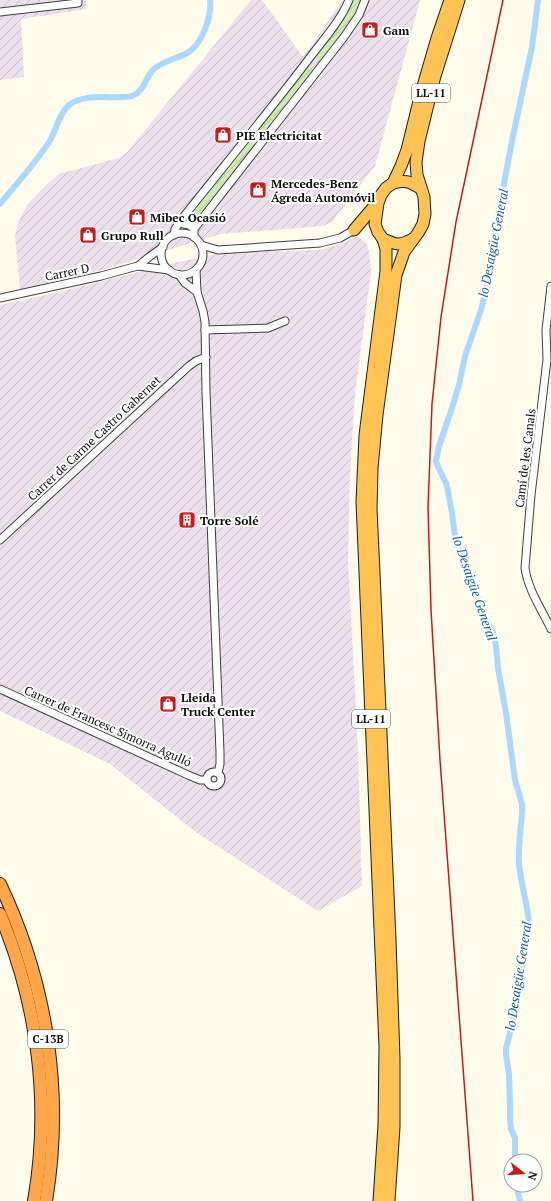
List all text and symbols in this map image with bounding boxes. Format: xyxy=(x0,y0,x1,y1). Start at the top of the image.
shop icon: Gam xyxy=(360,20,380,40)
place label: Gam xyxy=(383,23,409,38)
road number: LL-11 xyxy=(412,84,450,102)
shop icon: PIE Electricitat xyxy=(213,125,233,145)
place label: PIE Electricitat xyxy=(236,128,322,143)
place label: Mercedes-Benz Ágreda Automóvil xyxy=(271,176,375,205)
shop icon: Mercedes-Benz Ágreda Automóvil xyxy=(248,180,268,200)
water label: lo Desaigüe General xyxy=(474,187,512,299)
shop icon: Mibec Ocasió xyxy=(127,207,147,227)
place label: Mibec Ocasió xyxy=(150,210,226,225)
shop icon: Grupo Rull xyxy=(78,225,98,245)
place label: Grupo Rull xyxy=(101,228,164,243)
street label: Carrer D xyxy=(43,260,91,284)
street label: Carrer de Carme Castro Gabernet xyxy=(24,372,164,504)
street label: Camí de les Canals xyxy=(511,408,539,508)
building icon: Torre Solé xyxy=(177,510,197,530)
place label: Torre Solé xyxy=(200,513,259,528)
water label: lo Desaigüe General xyxy=(449,533,502,643)
street label: Carrer de Francesc Simorra Agulló xyxy=(22,682,194,770)
place label: Lleida Truck Center xyxy=(181,690,256,719)
shop icon: Lleida Truck Center xyxy=(158,694,178,714)
road number: LL-11 xyxy=(352,710,390,728)
water label: lo Desaigüe General xyxy=(500,920,536,1032)
road number: C-13B xyxy=(28,1030,68,1048)
north arrow xyxy=(503,1153,543,1193)
text: N xyxy=(524,1170,540,1183)

